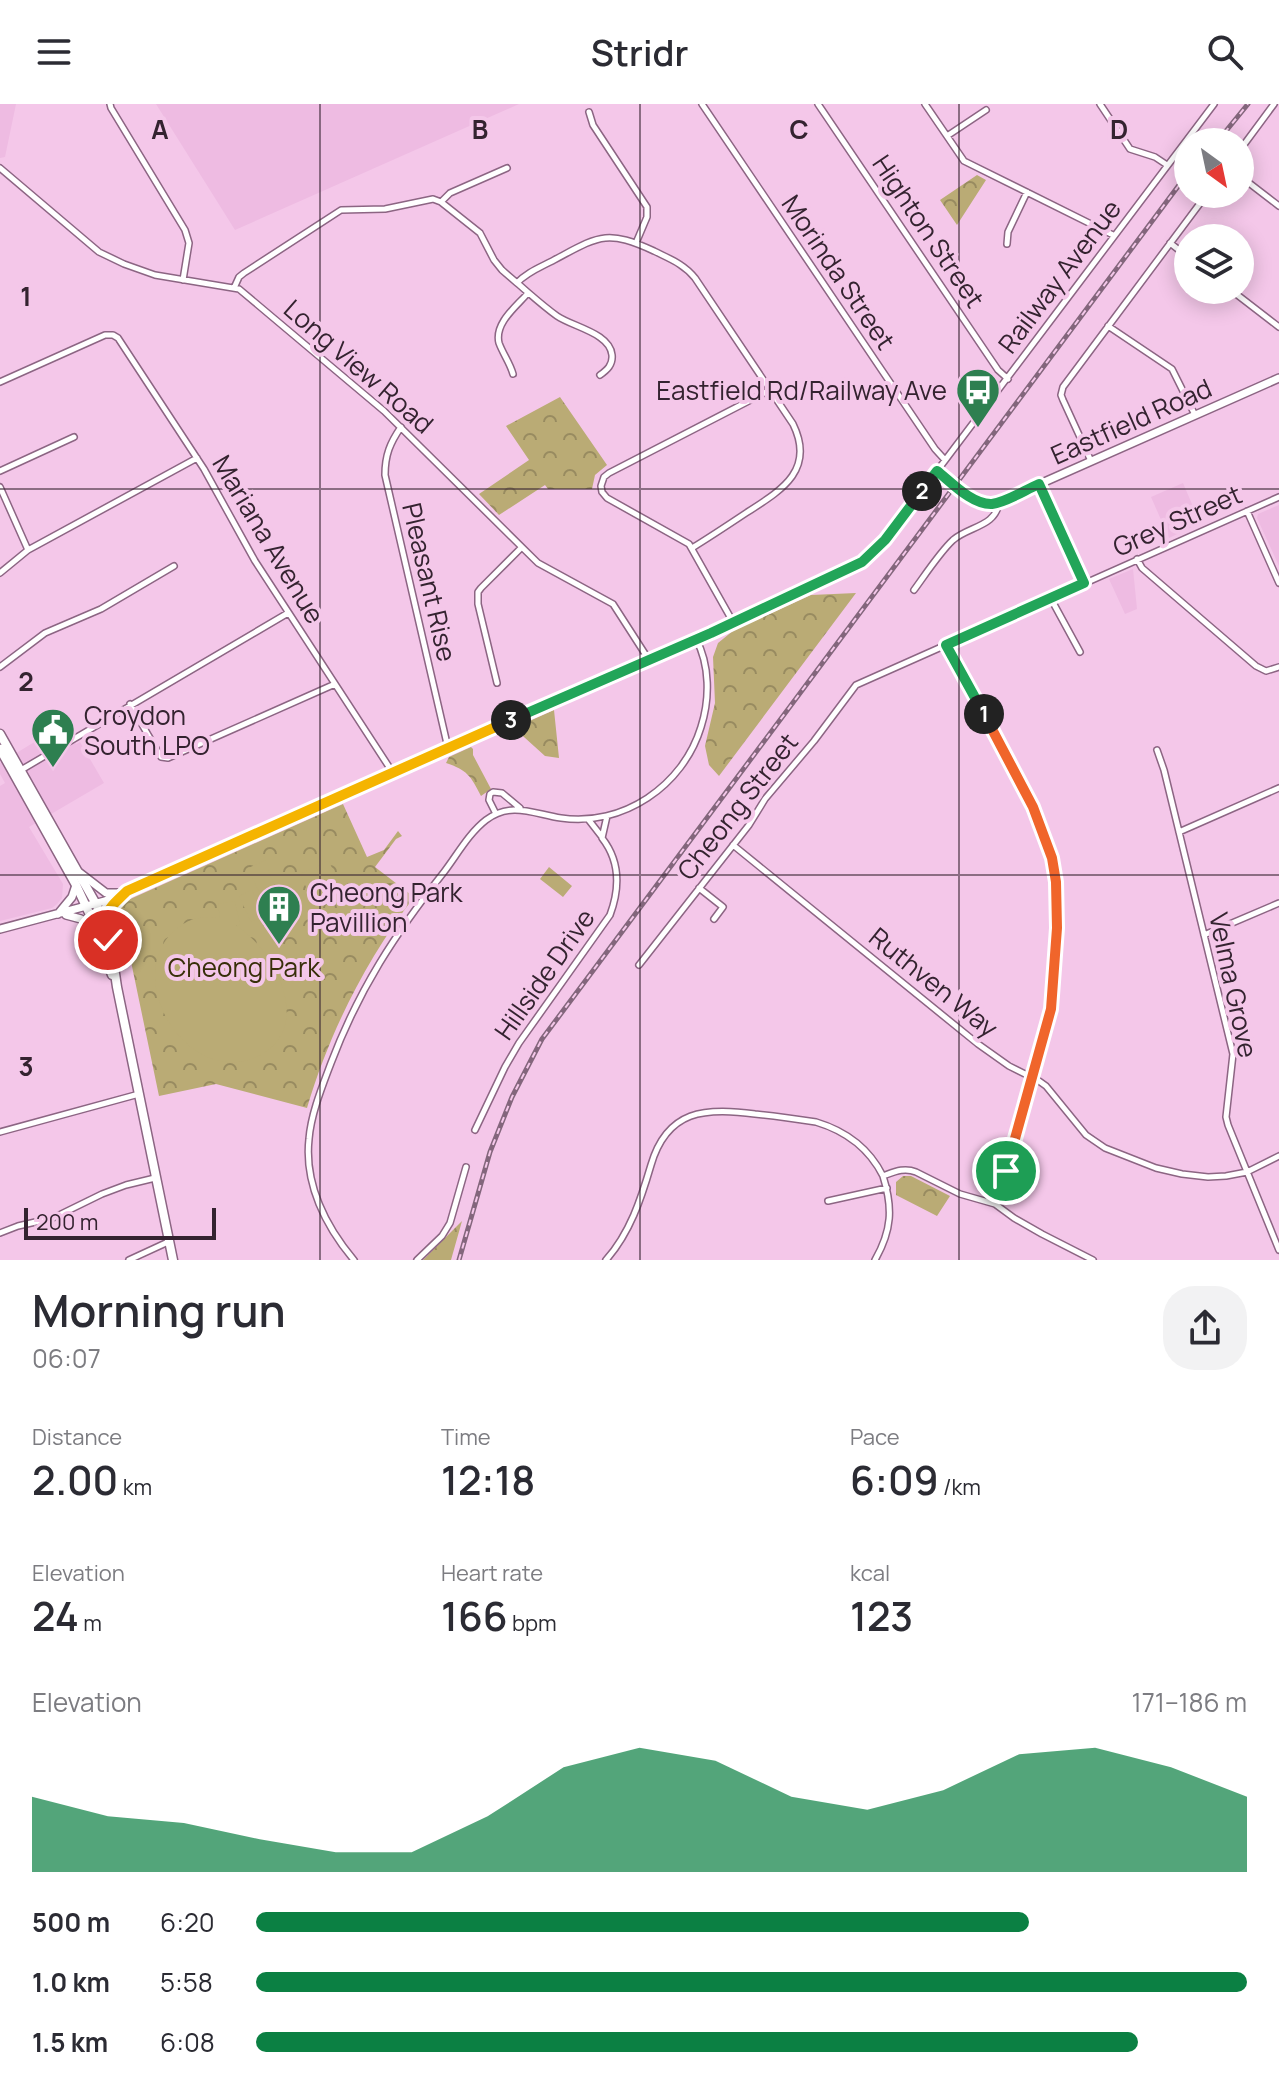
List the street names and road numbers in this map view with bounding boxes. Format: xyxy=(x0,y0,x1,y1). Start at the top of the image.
street label: Highton Street xyxy=(865,148,993,314)
street label: Morinda Street xyxy=(774,188,904,356)
street label: Railway Avenue xyxy=(989,192,1129,360)
street label: Long View Road xyxy=(276,291,442,441)
street label: Eastfield Road xyxy=(1045,369,1217,473)
street label: Mariana Avenue xyxy=(205,448,333,630)
street label: Grey Street xyxy=(1107,476,1247,564)
street label: Pleasant Rise xyxy=(394,499,466,665)
street label: Cheong Street xyxy=(668,725,806,887)
street label: Hillside Drive xyxy=(486,901,602,1047)
street label: Velma Grove xyxy=(1201,909,1267,1061)
street label: Ruthven Way xyxy=(862,919,1006,1045)

